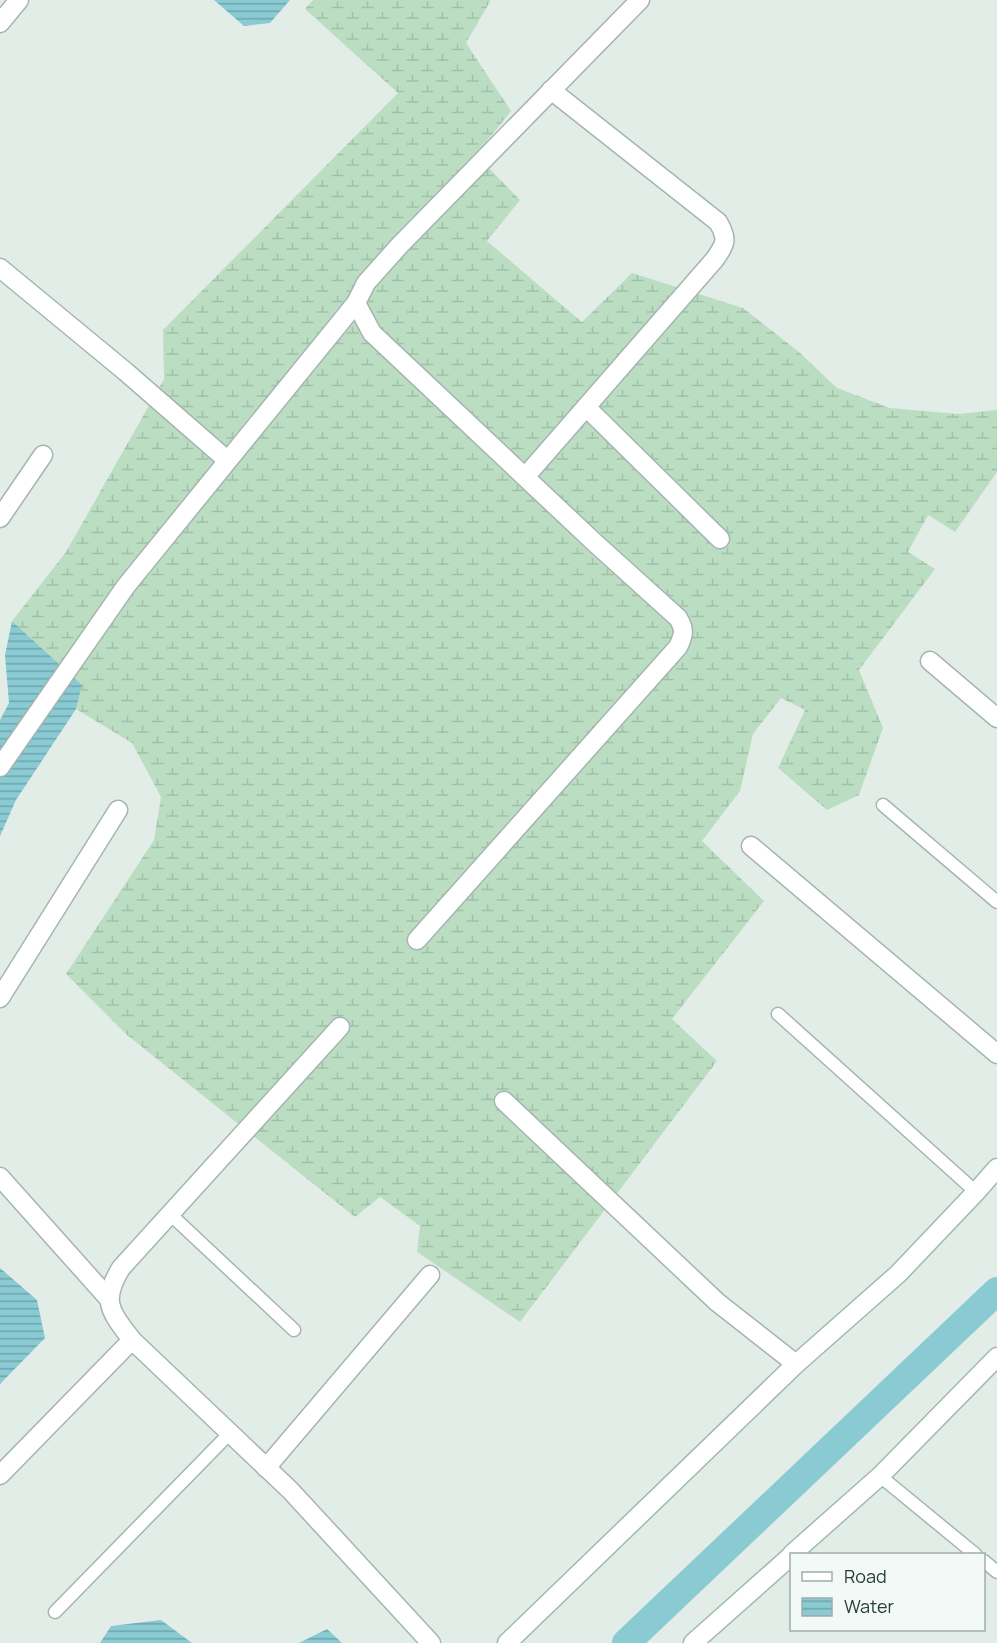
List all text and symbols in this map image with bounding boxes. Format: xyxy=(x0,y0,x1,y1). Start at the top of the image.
legend xyxy=(790,1553,985,1631)
text: Road xyxy=(844,1564,887,1588)
text: Water xyxy=(844,1594,894,1618)

